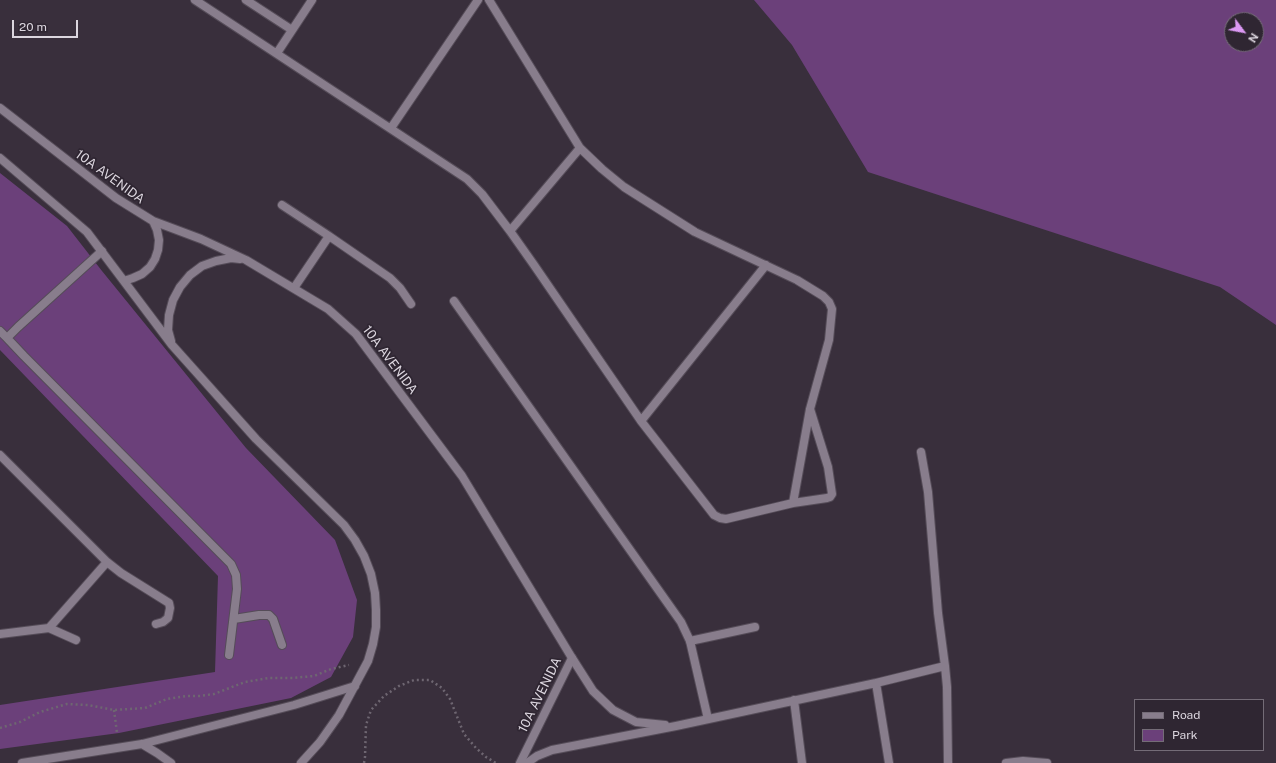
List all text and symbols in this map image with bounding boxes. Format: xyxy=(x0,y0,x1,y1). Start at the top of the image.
scale bar xyxy=(14,12,80,38)
north arrow xyxy=(1224,12,1264,52)
text: 20 m xyxy=(19,20,47,34)
text: N xyxy=(1246,31,1261,45)
street label: 10A AVENIDA xyxy=(72,147,148,207)
street label: 10A AVENIDA xyxy=(359,323,421,397)
street label: 10A AVENIDA xyxy=(515,655,565,735)
legend xyxy=(1134,699,1264,751)
text: Road xyxy=(1172,708,1200,722)
text: Park xyxy=(1172,728,1198,742)

